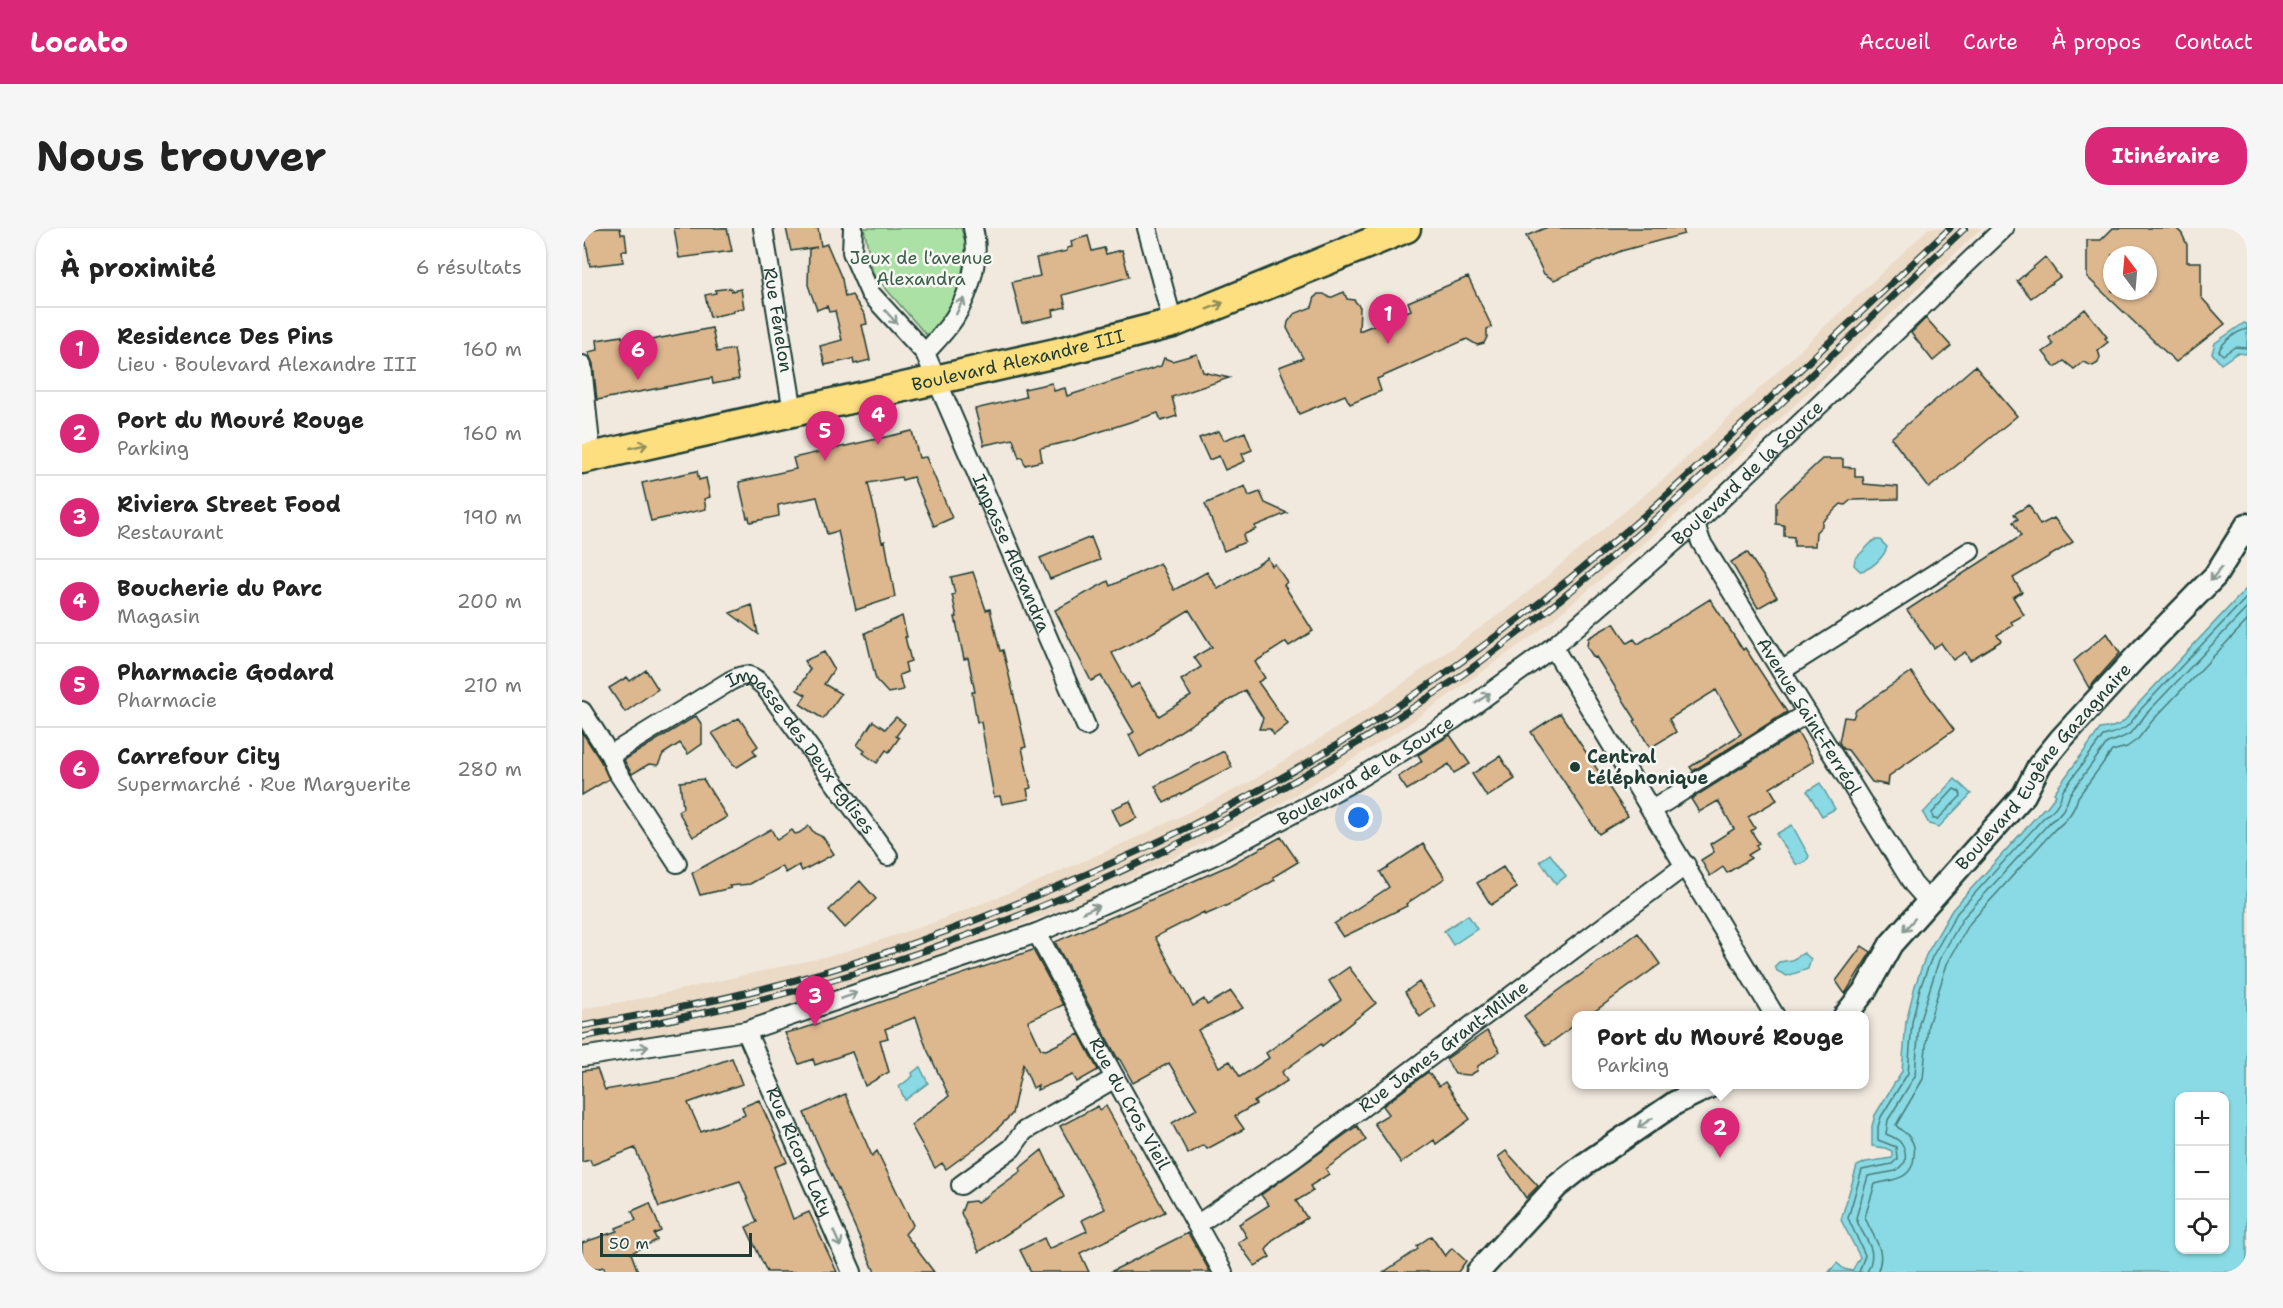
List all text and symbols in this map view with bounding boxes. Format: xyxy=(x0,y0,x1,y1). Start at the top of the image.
text: Locato xyxy=(30,23,128,61)
text: Accueil xyxy=(1859,28,1930,56)
text: Carte xyxy=(1963,28,2018,56)
text: À propos xyxy=(2051,28,2141,56)
text: Contact xyxy=(2174,28,2253,56)
button: Itinéraire xyxy=(2085,127,2247,185)
text: Nous trouver xyxy=(36,128,326,184)
park label: Jeux de l'avenue Alexandra xyxy=(850,246,992,291)
north arrow xyxy=(2103,246,2157,300)
text: À proximité xyxy=(60,250,216,285)
text: 6 résultats xyxy=(416,254,522,280)
street label: Rue Fénelon xyxy=(758,266,798,374)
pin: 1 xyxy=(1368,294,1408,344)
one-way arrow xyxy=(954,298,966,316)
one-way arrow xyxy=(1205,300,1224,311)
one-way arrow xyxy=(884,309,898,324)
text: Residence Des Pins xyxy=(117,322,333,351)
street label: Boulevard Alexandre III xyxy=(909,324,1127,397)
pin: 6 xyxy=(618,330,658,380)
text: 1 xyxy=(75,336,84,362)
text: 160 m xyxy=(463,336,522,362)
text: Lieu · Boulevard Alexandre III xyxy=(117,351,417,377)
street label: Boulevard de la Source xyxy=(1667,395,1828,551)
pin: 4 xyxy=(858,396,898,445)
text: Port du Mouré Rouge xyxy=(117,406,364,435)
pin: 5 xyxy=(806,412,844,461)
text: 2 xyxy=(73,420,87,446)
text: 160 m xyxy=(463,420,522,446)
text: Parking xyxy=(117,435,189,461)
one-way arrow xyxy=(629,440,648,452)
street label: Impasse Alexandra xyxy=(967,470,1056,636)
text: Riviera Street Food xyxy=(117,490,341,519)
text: 3 xyxy=(73,504,87,530)
text: 190 m xyxy=(463,504,522,530)
text: Restaurant xyxy=(117,519,224,545)
one-way arrow xyxy=(2209,566,2222,582)
text: Boucherie du Parc xyxy=(117,574,323,603)
text: 4 xyxy=(73,588,87,614)
text: 200 m xyxy=(457,588,522,614)
text: Magasin xyxy=(117,603,200,629)
street label: Avenue Saint-Ferréol xyxy=(1751,633,1867,800)
text: Pharmacie Godard xyxy=(117,658,334,687)
street label: Boulevard Eugène Gazagnaire xyxy=(1950,658,2137,875)
street label: Impasse des Deux Églises xyxy=(722,663,880,839)
text: 5 xyxy=(73,672,86,698)
text: 210 m xyxy=(463,672,522,698)
text: Pharmacie xyxy=(117,687,217,713)
one-way arrow xyxy=(1475,692,1491,704)
street label: Boulevard de la Source xyxy=(1273,710,1458,832)
text: Carrefour City xyxy=(117,742,280,771)
place label: Central téléphonique xyxy=(1587,745,1708,790)
text: 6 xyxy=(73,756,87,782)
text: 280 m xyxy=(457,756,522,782)
marker: Central téléphonique xyxy=(1568,760,1582,774)
text: Supermarché · Rue Marguerite xyxy=(117,771,411,797)
your location xyxy=(1344,803,1373,832)
one-way arrow xyxy=(1081,903,1099,915)
one-way arrow xyxy=(1902,918,1916,933)
street label: Rue James Grant-Milne xyxy=(1354,975,1533,1118)
pin: 3 xyxy=(796,976,834,1026)
one-way arrow xyxy=(839,990,858,1001)
popup xyxy=(1572,1011,1869,1089)
text: Port du Mouré Rouge xyxy=(1597,1023,1844,1052)
street label: Rue du Cros Vieil xyxy=(1083,1033,1176,1174)
one-way arrow xyxy=(629,1043,649,1054)
text: Parking xyxy=(1597,1052,1669,1078)
street label: Rue Ricord Laty xyxy=(760,1083,838,1220)
map controls xyxy=(2175,1092,2229,1254)
button: + xyxy=(2175,1092,2229,1146)
pin: 2 xyxy=(1700,1108,1740,1158)
one-way arrow xyxy=(1638,1117,1654,1129)
button: − xyxy=(2175,1146,2229,1200)
button: locate xyxy=(2175,1200,2229,1254)
one-way arrow xyxy=(832,1229,843,1247)
scale bar xyxy=(600,1230,752,1258)
text: 50 m xyxy=(609,1233,649,1254)

